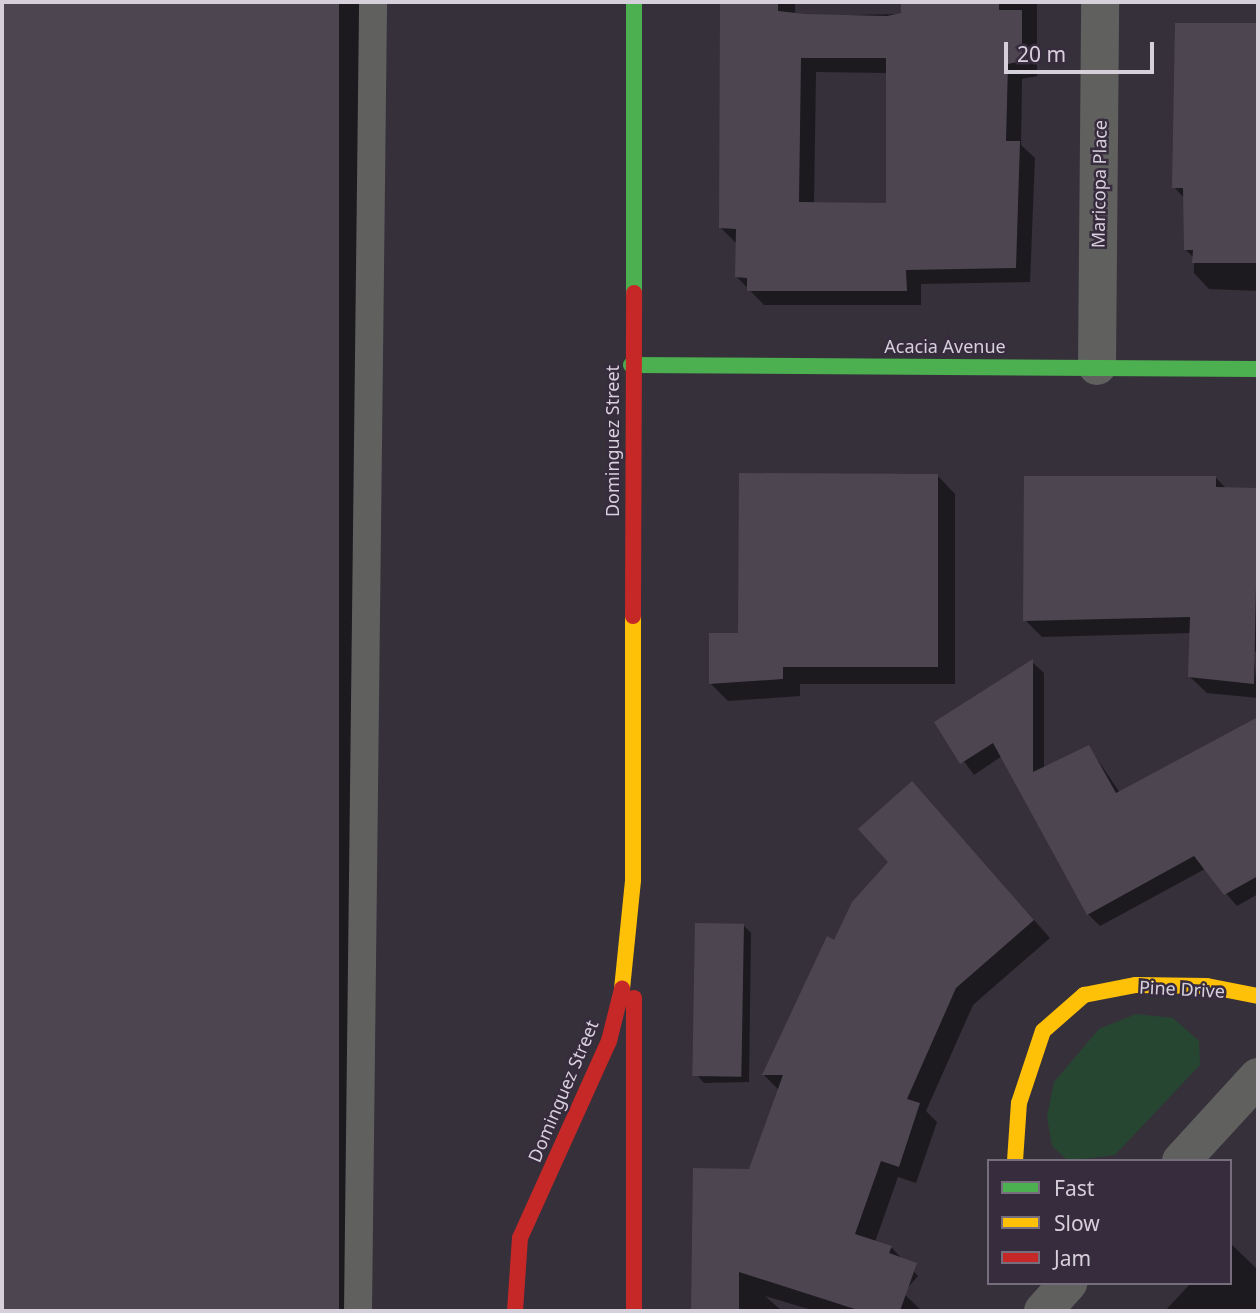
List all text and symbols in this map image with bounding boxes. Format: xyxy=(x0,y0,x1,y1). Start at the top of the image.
scale bar xyxy=(1008,28,1158,72)
text: 20 m xyxy=(1017,40,1066,68)
street label: Maricopa Place xyxy=(1087,120,1111,248)
street label: Acacia Avenue xyxy=(884,335,1006,357)
street label: Dominguez Street xyxy=(601,365,623,517)
street label: Pine Drive xyxy=(1138,976,1226,1002)
street label: Dominguez Street xyxy=(523,1017,603,1165)
legend xyxy=(987,1159,1232,1285)
text: Fast xyxy=(1054,1174,1094,1202)
text: Slow xyxy=(1054,1209,1100,1237)
text: Jam xyxy=(1054,1244,1091,1272)

